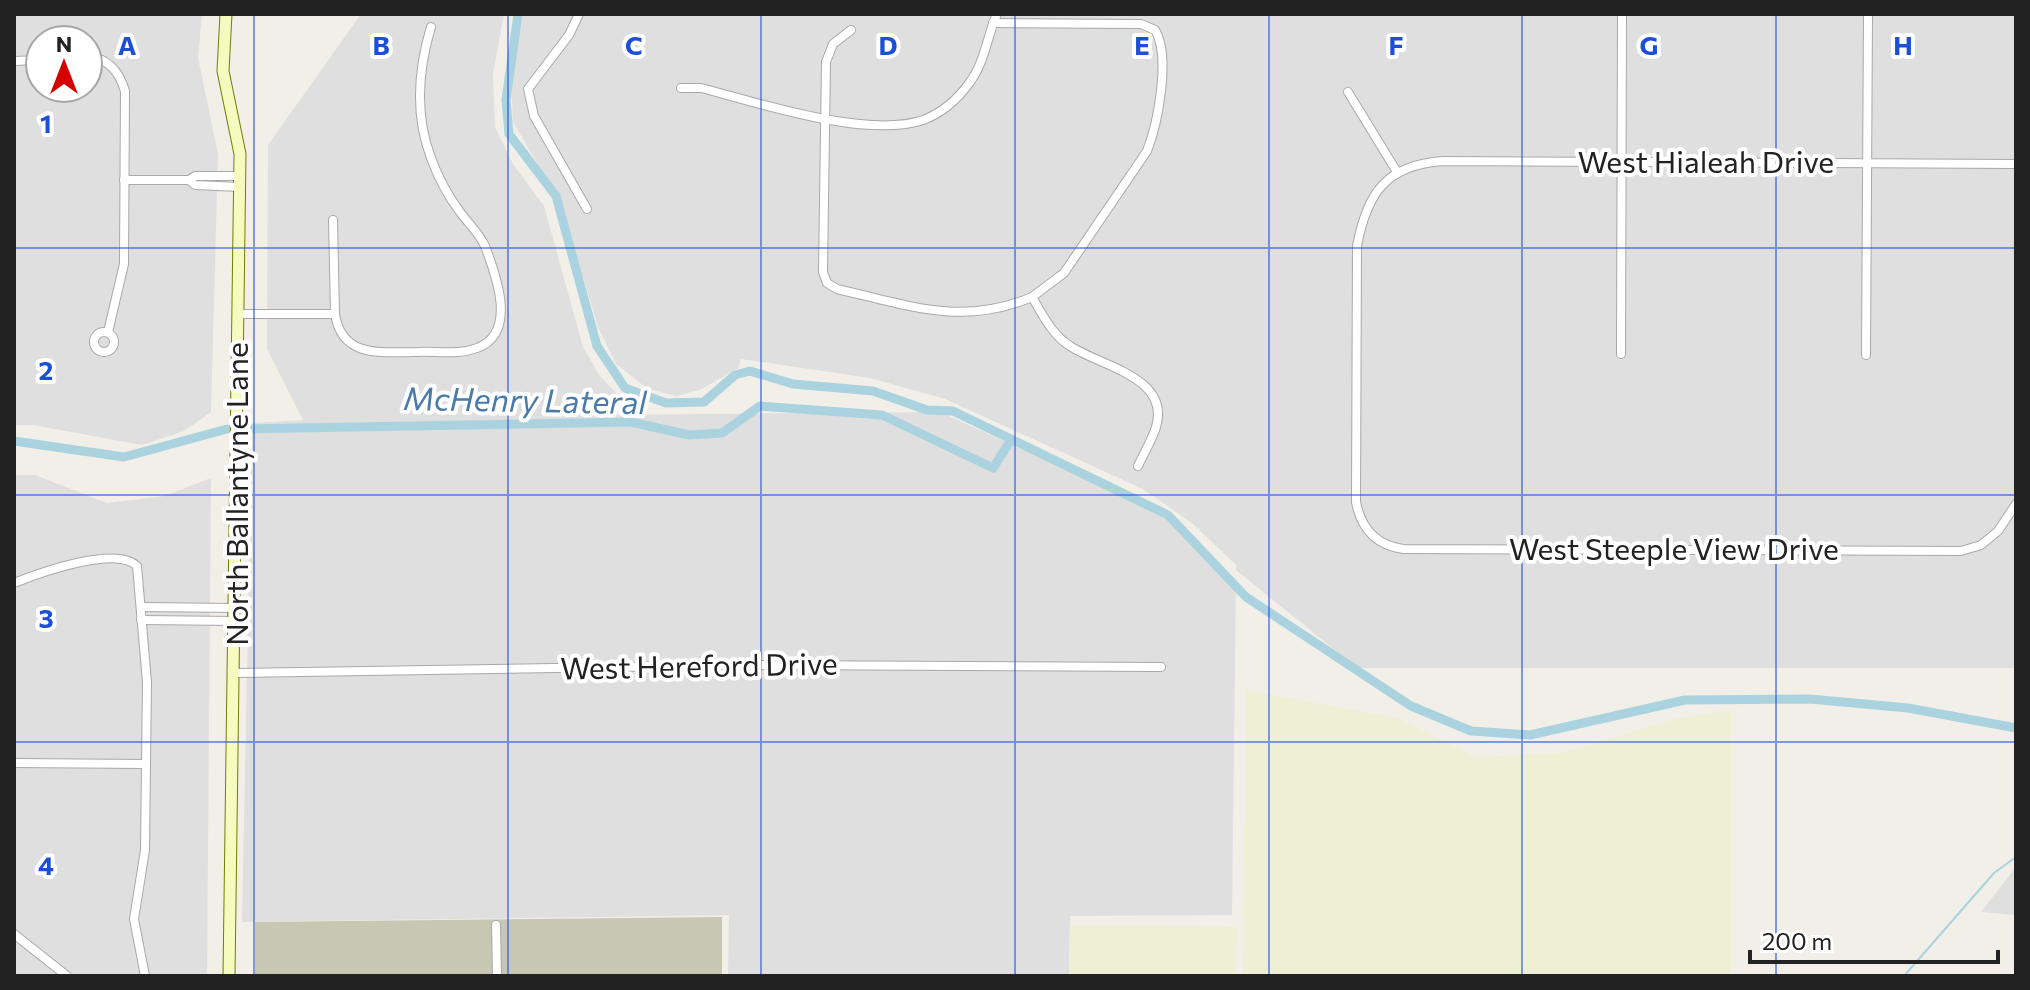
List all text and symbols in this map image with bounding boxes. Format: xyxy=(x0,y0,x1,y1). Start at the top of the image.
north arrow xyxy=(24,24,104,104)
text: A xyxy=(118,29,137,60)
text: B xyxy=(372,29,390,60)
text: C xyxy=(625,29,643,60)
text: D xyxy=(878,29,898,60)
text: E xyxy=(1134,29,1150,60)
text: F xyxy=(1388,29,1404,60)
text: G xyxy=(1640,29,1658,60)
text: H xyxy=(1893,29,1913,60)
text: N xyxy=(56,30,72,57)
text: 1 xyxy=(40,107,52,138)
street label: West Hialeah Drive xyxy=(1578,142,1834,179)
street label: North Ballantyne Lane xyxy=(217,342,254,646)
text: 2 xyxy=(39,354,53,385)
water label: McHenry Lateral xyxy=(403,377,648,421)
street label: West Steeple View Drive xyxy=(1509,529,1839,566)
text: 3 xyxy=(38,602,54,633)
street label: West Hereford Drive xyxy=(560,644,838,685)
text: 4 xyxy=(38,849,54,880)
scale bar xyxy=(1750,914,1998,964)
text: 200 m xyxy=(1762,926,1832,955)

